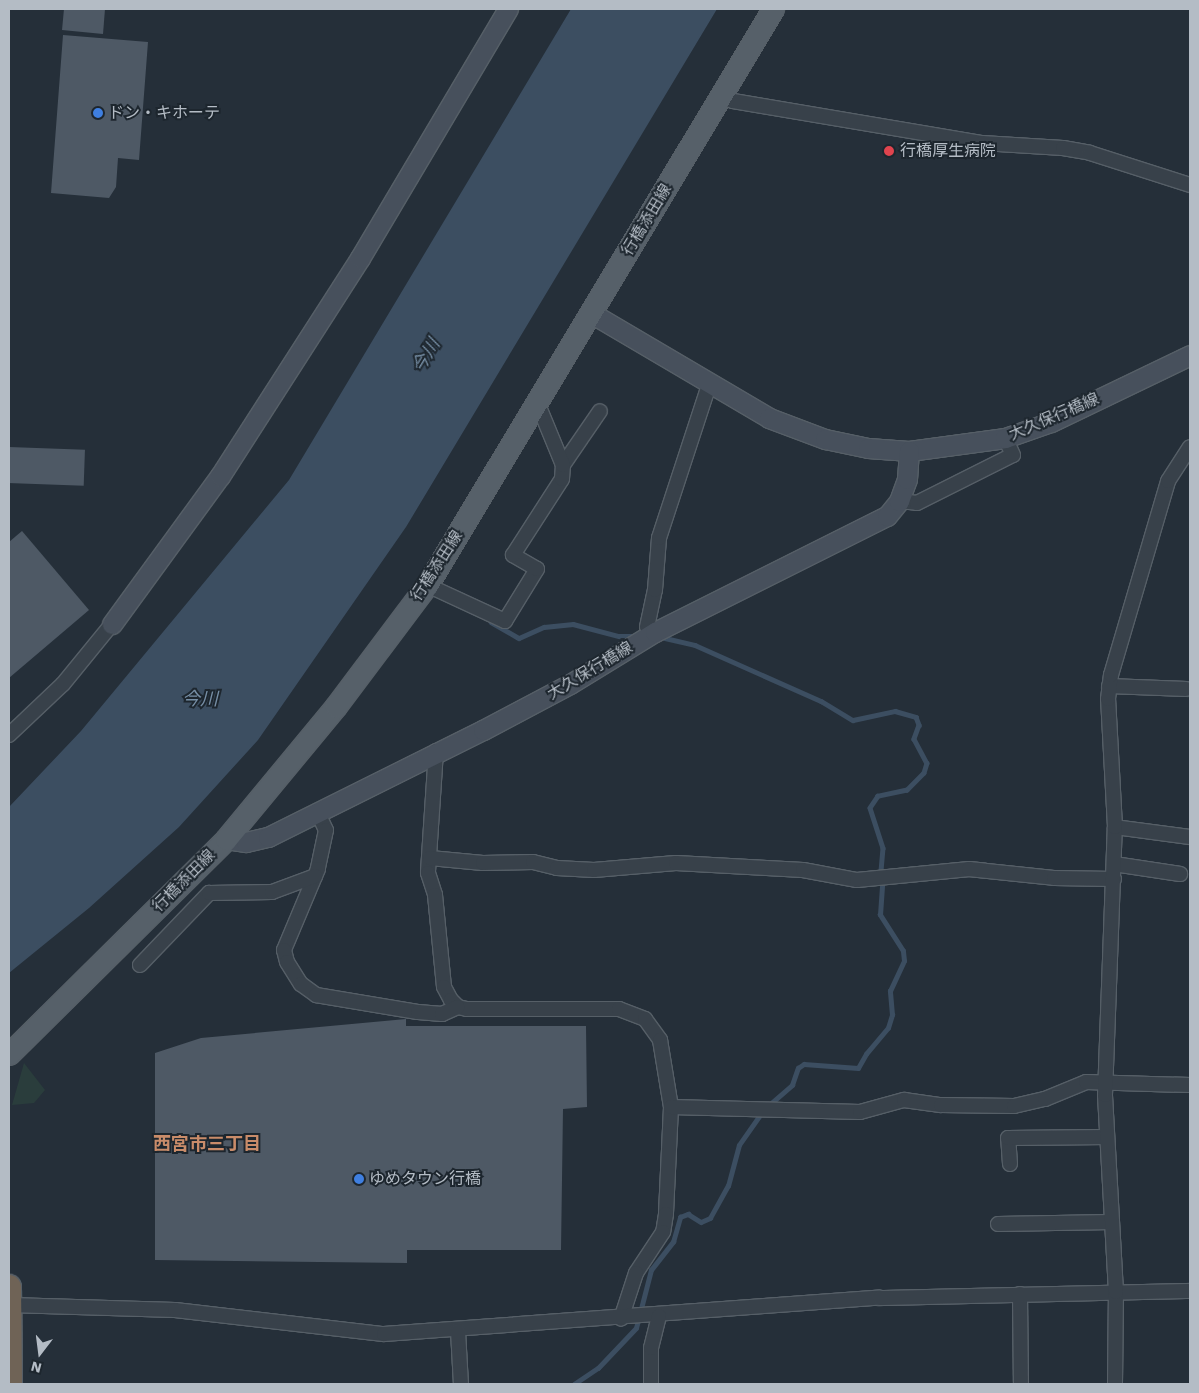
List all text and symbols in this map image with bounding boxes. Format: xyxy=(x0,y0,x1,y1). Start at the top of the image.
place label: ドン・キホーテ xyxy=(108,103,220,123)
marker: ドン・キホーテ xyxy=(92,107,104,119)
place label: 行橋厚生病院 xyxy=(900,141,996,161)
marker: 行橋厚生病院 xyxy=(882,144,896,158)
street label: 行橋添田線 xyxy=(618,181,676,259)
water label: 今川 xyxy=(407,335,445,377)
street label: 大久保行橋線 xyxy=(1006,389,1102,445)
street label: 行橋添田線 xyxy=(407,527,467,605)
street label: 大久保行橋線 xyxy=(544,638,636,704)
water label: 今川 xyxy=(182,688,218,710)
street label: 行橋添田線 xyxy=(149,846,219,916)
district label: 西宮市三丁目 xyxy=(153,1133,261,1155)
place label: ゆめタウン行橋 xyxy=(369,1169,481,1189)
marker: ゆめタウン行橋 xyxy=(353,1173,365,1185)
north arrow xyxy=(15,1328,65,1378)
text: N xyxy=(29,1358,43,1377)

